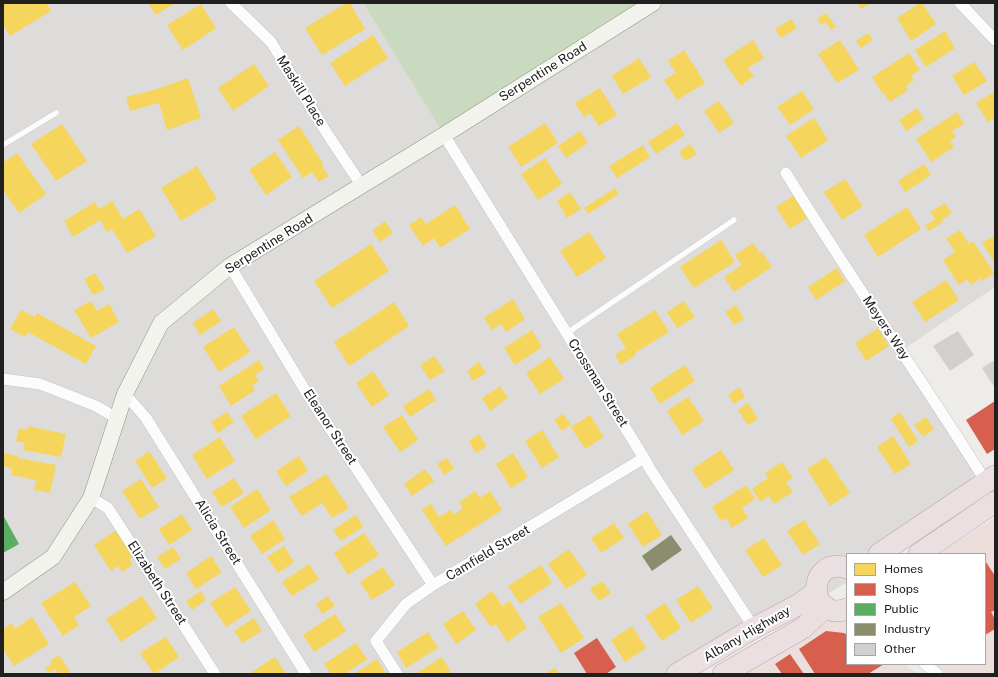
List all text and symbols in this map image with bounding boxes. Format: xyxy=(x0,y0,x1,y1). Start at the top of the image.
street label: Serpentine Road xyxy=(496,39,590,105)
street label: Maskill Place xyxy=(273,53,329,129)
street label: Serpentine Road xyxy=(222,211,316,277)
street label: Meyers Way xyxy=(859,293,913,363)
street label: Crossman Street xyxy=(565,336,631,430)
street label: Eleanor Street xyxy=(300,386,360,468)
street label: Alicia Street xyxy=(192,496,244,568)
street label: Camfield Street xyxy=(443,522,533,584)
street label: Elizabeth Street xyxy=(124,538,190,628)
legend xyxy=(846,553,986,665)
text: Homes xyxy=(884,562,923,576)
text: Shops xyxy=(884,582,919,596)
text: Public xyxy=(884,602,919,616)
street label: Albany Highway xyxy=(701,603,793,665)
text: Industry xyxy=(884,622,930,636)
text: Other xyxy=(884,642,916,656)

